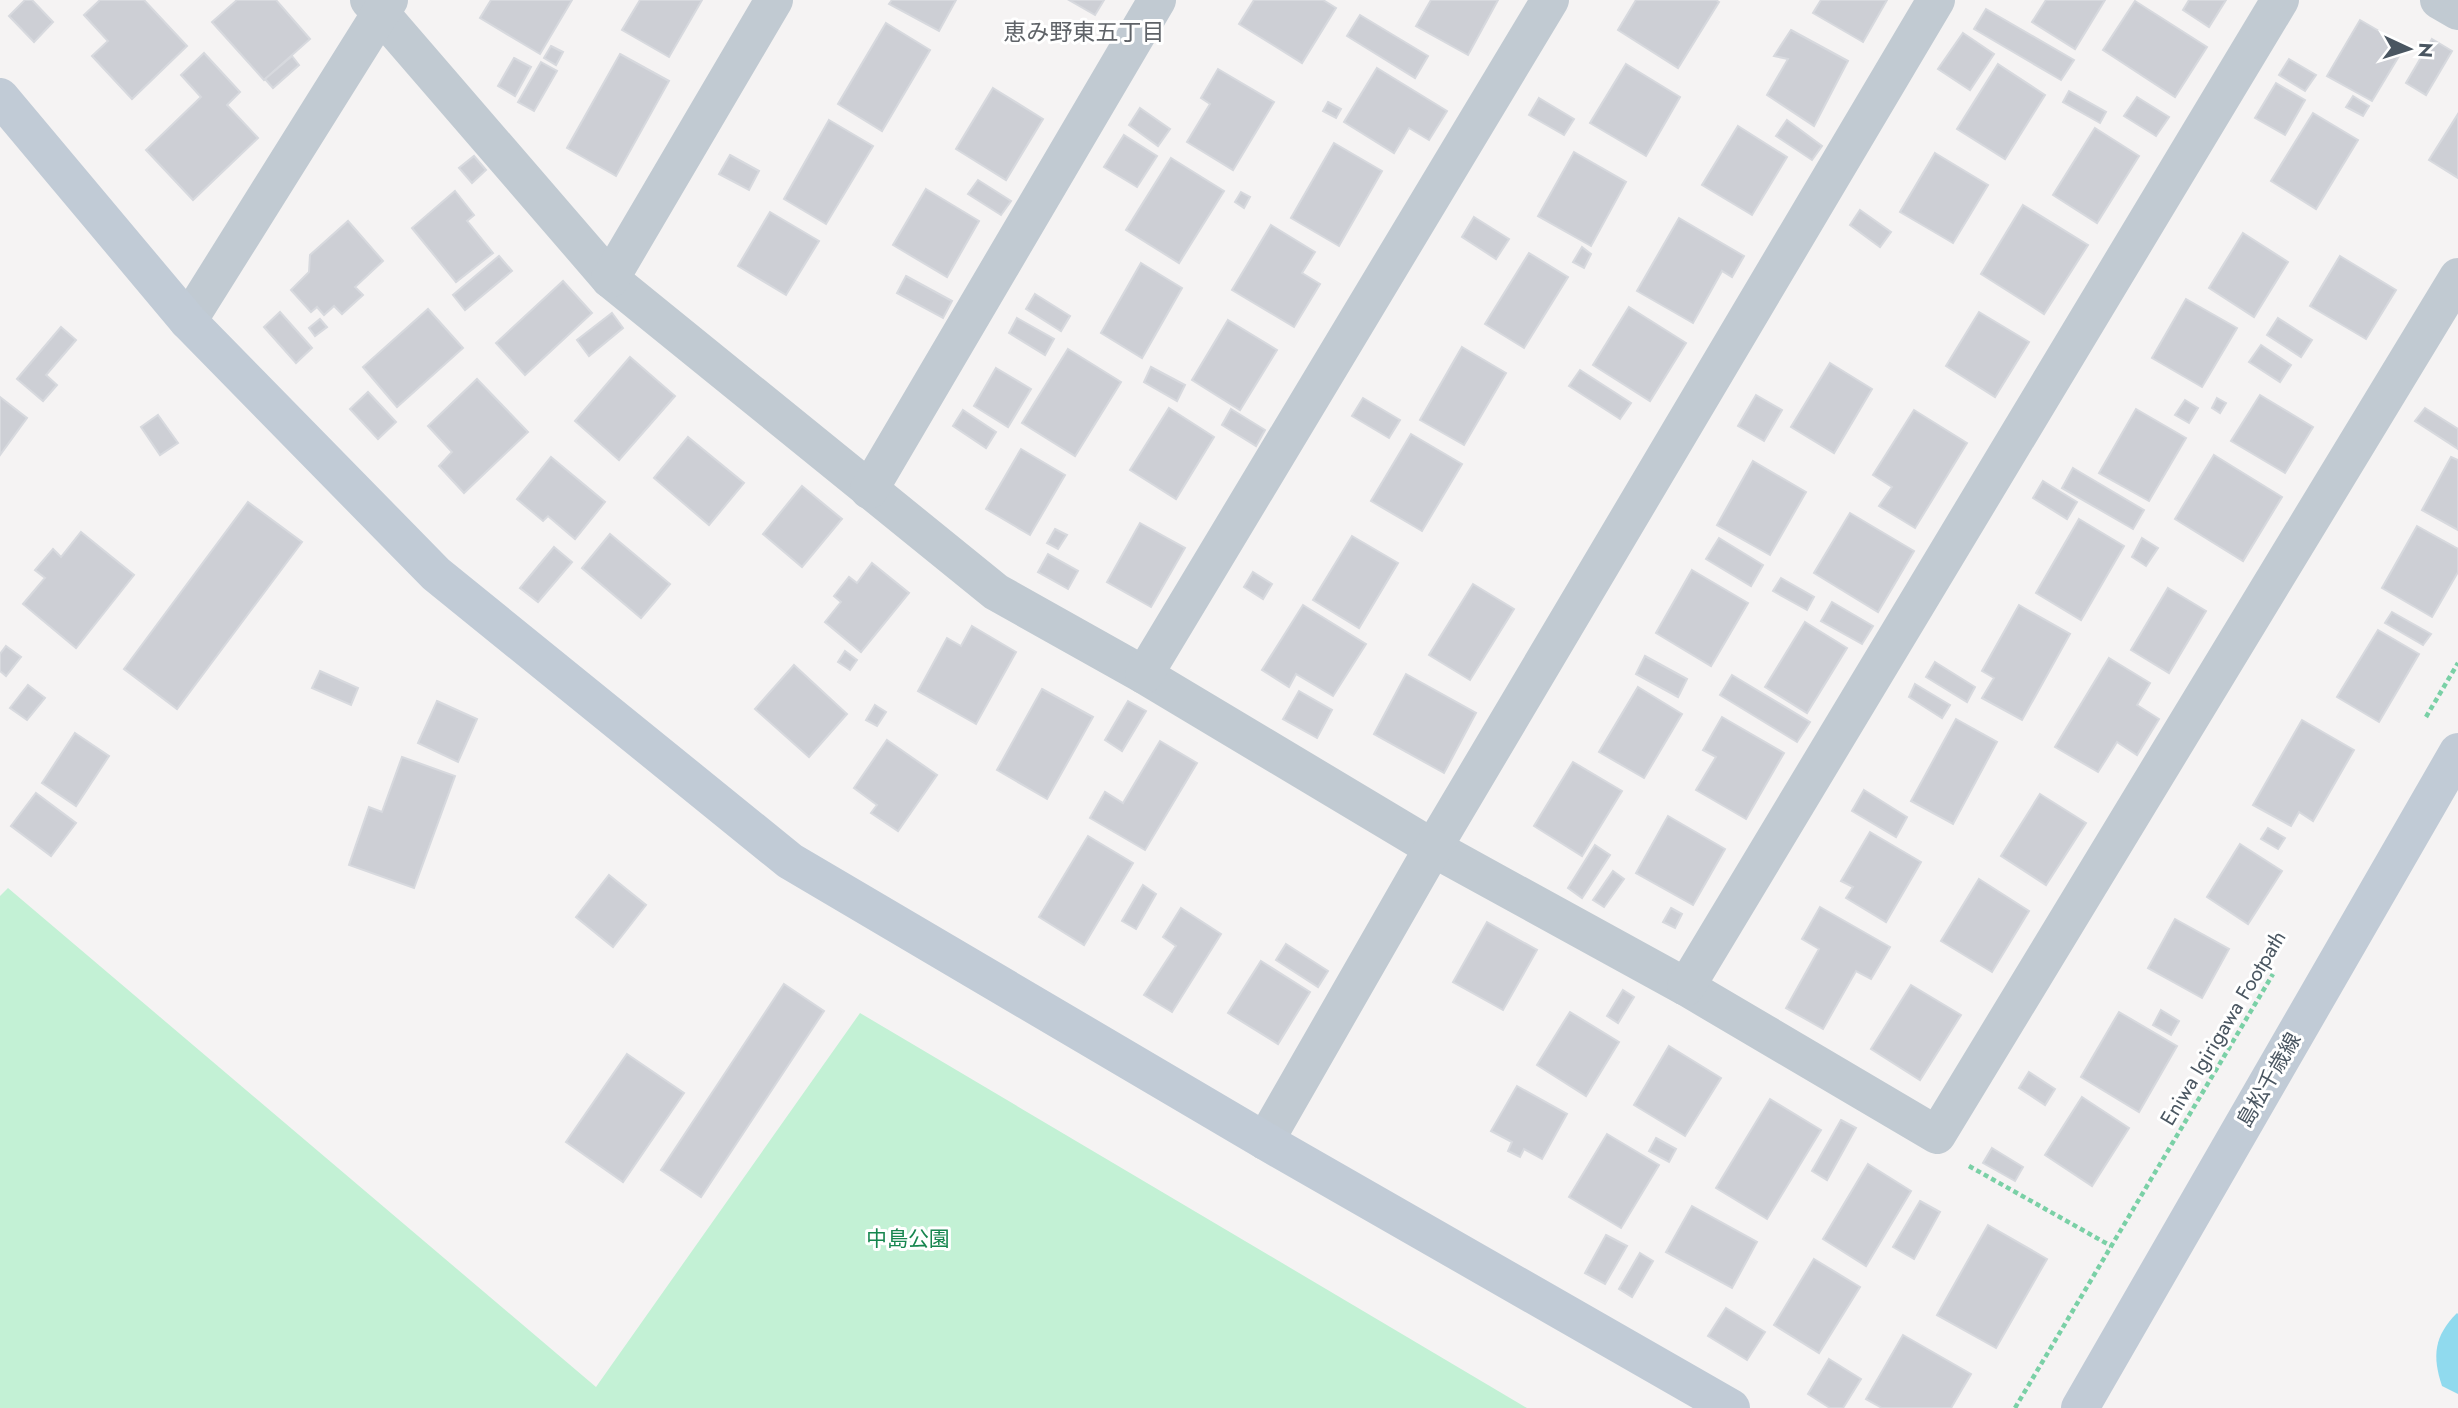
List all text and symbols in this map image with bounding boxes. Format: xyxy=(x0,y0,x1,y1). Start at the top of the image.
north arrow xyxy=(2374,14,2444,84)
district label: 恵み野東五丁目 xyxy=(1004,15,1165,49)
text: N xyxy=(2411,42,2439,59)
street label: Eniwa Igirigawa Footpath xyxy=(2153,925,2293,1131)
street label: 島松千歳線 xyxy=(2230,1027,2308,1133)
park label: 中島公園 xyxy=(866,1224,950,1254)

